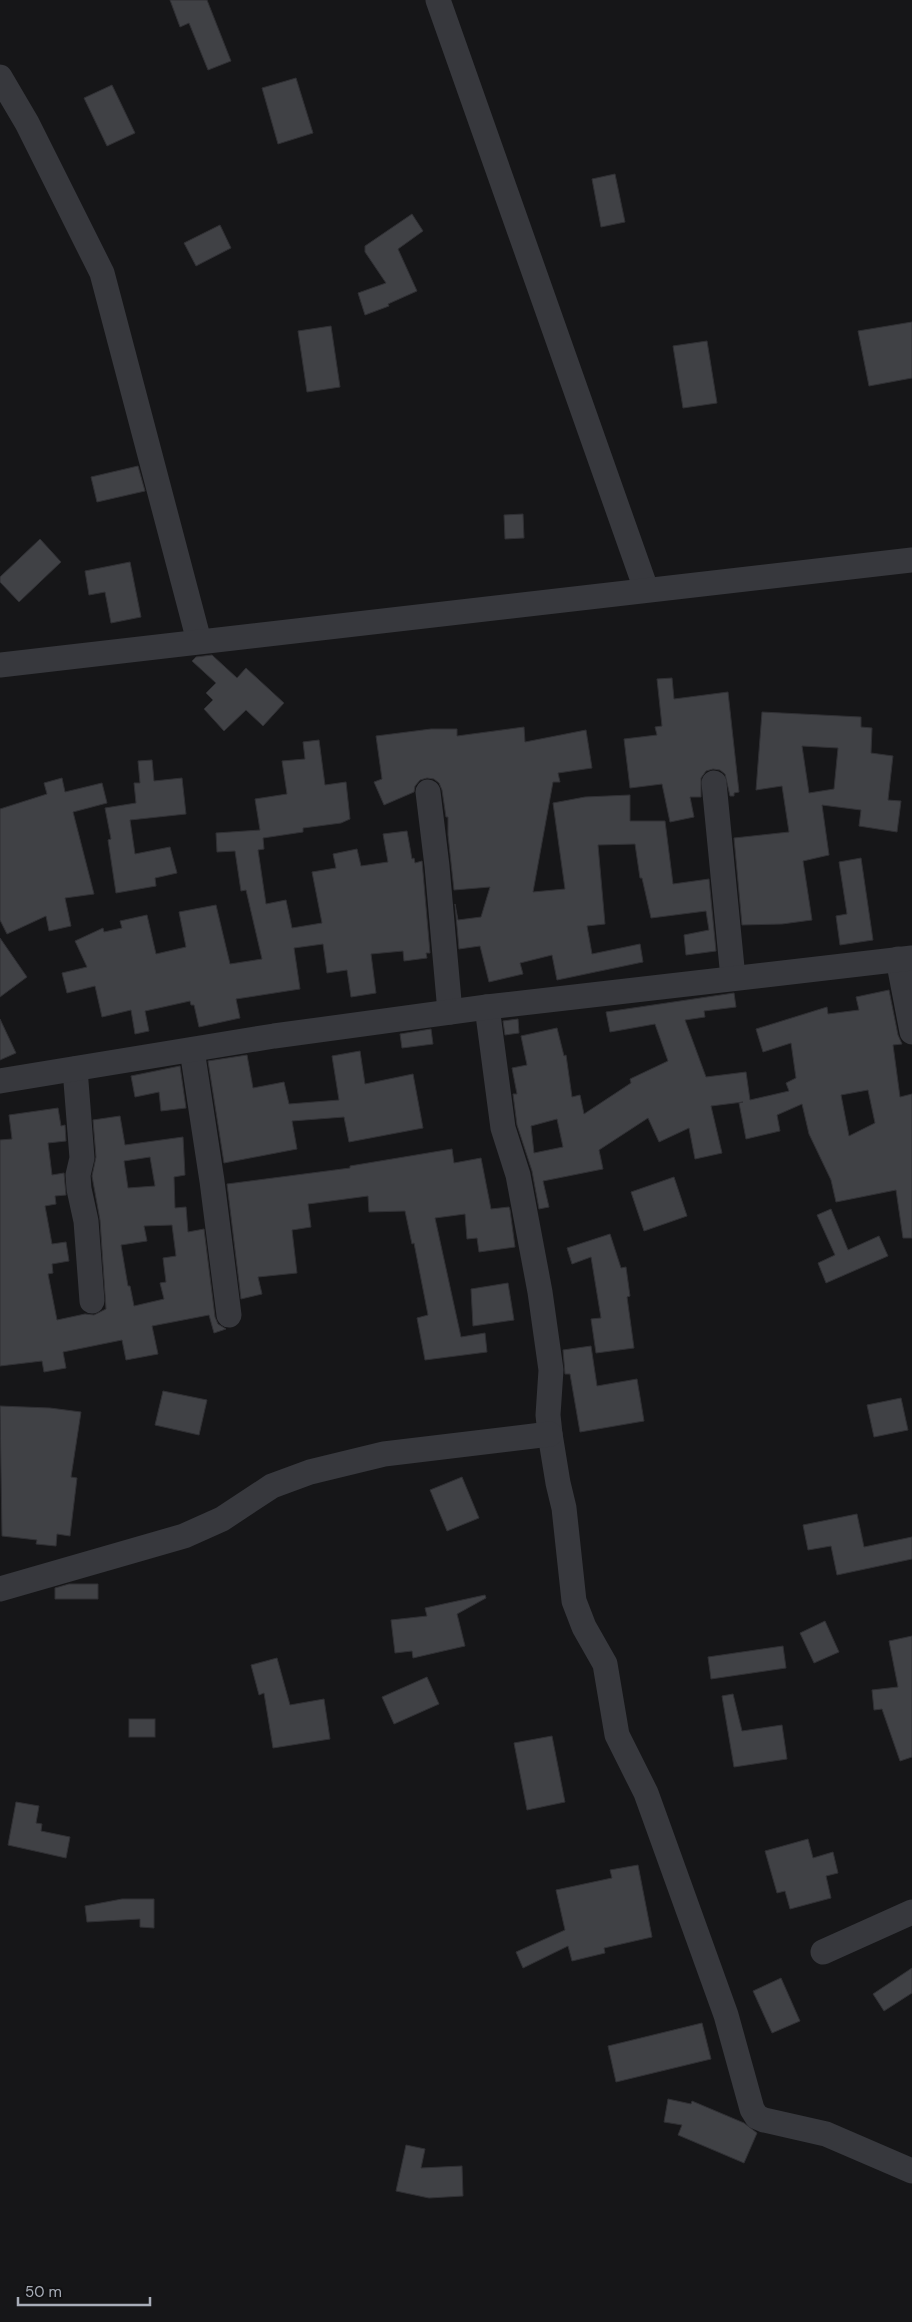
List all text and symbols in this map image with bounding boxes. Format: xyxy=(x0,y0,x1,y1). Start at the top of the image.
scale bar xyxy=(18,2274,150,2306)
text: 50 m xyxy=(25,2282,62,2302)

